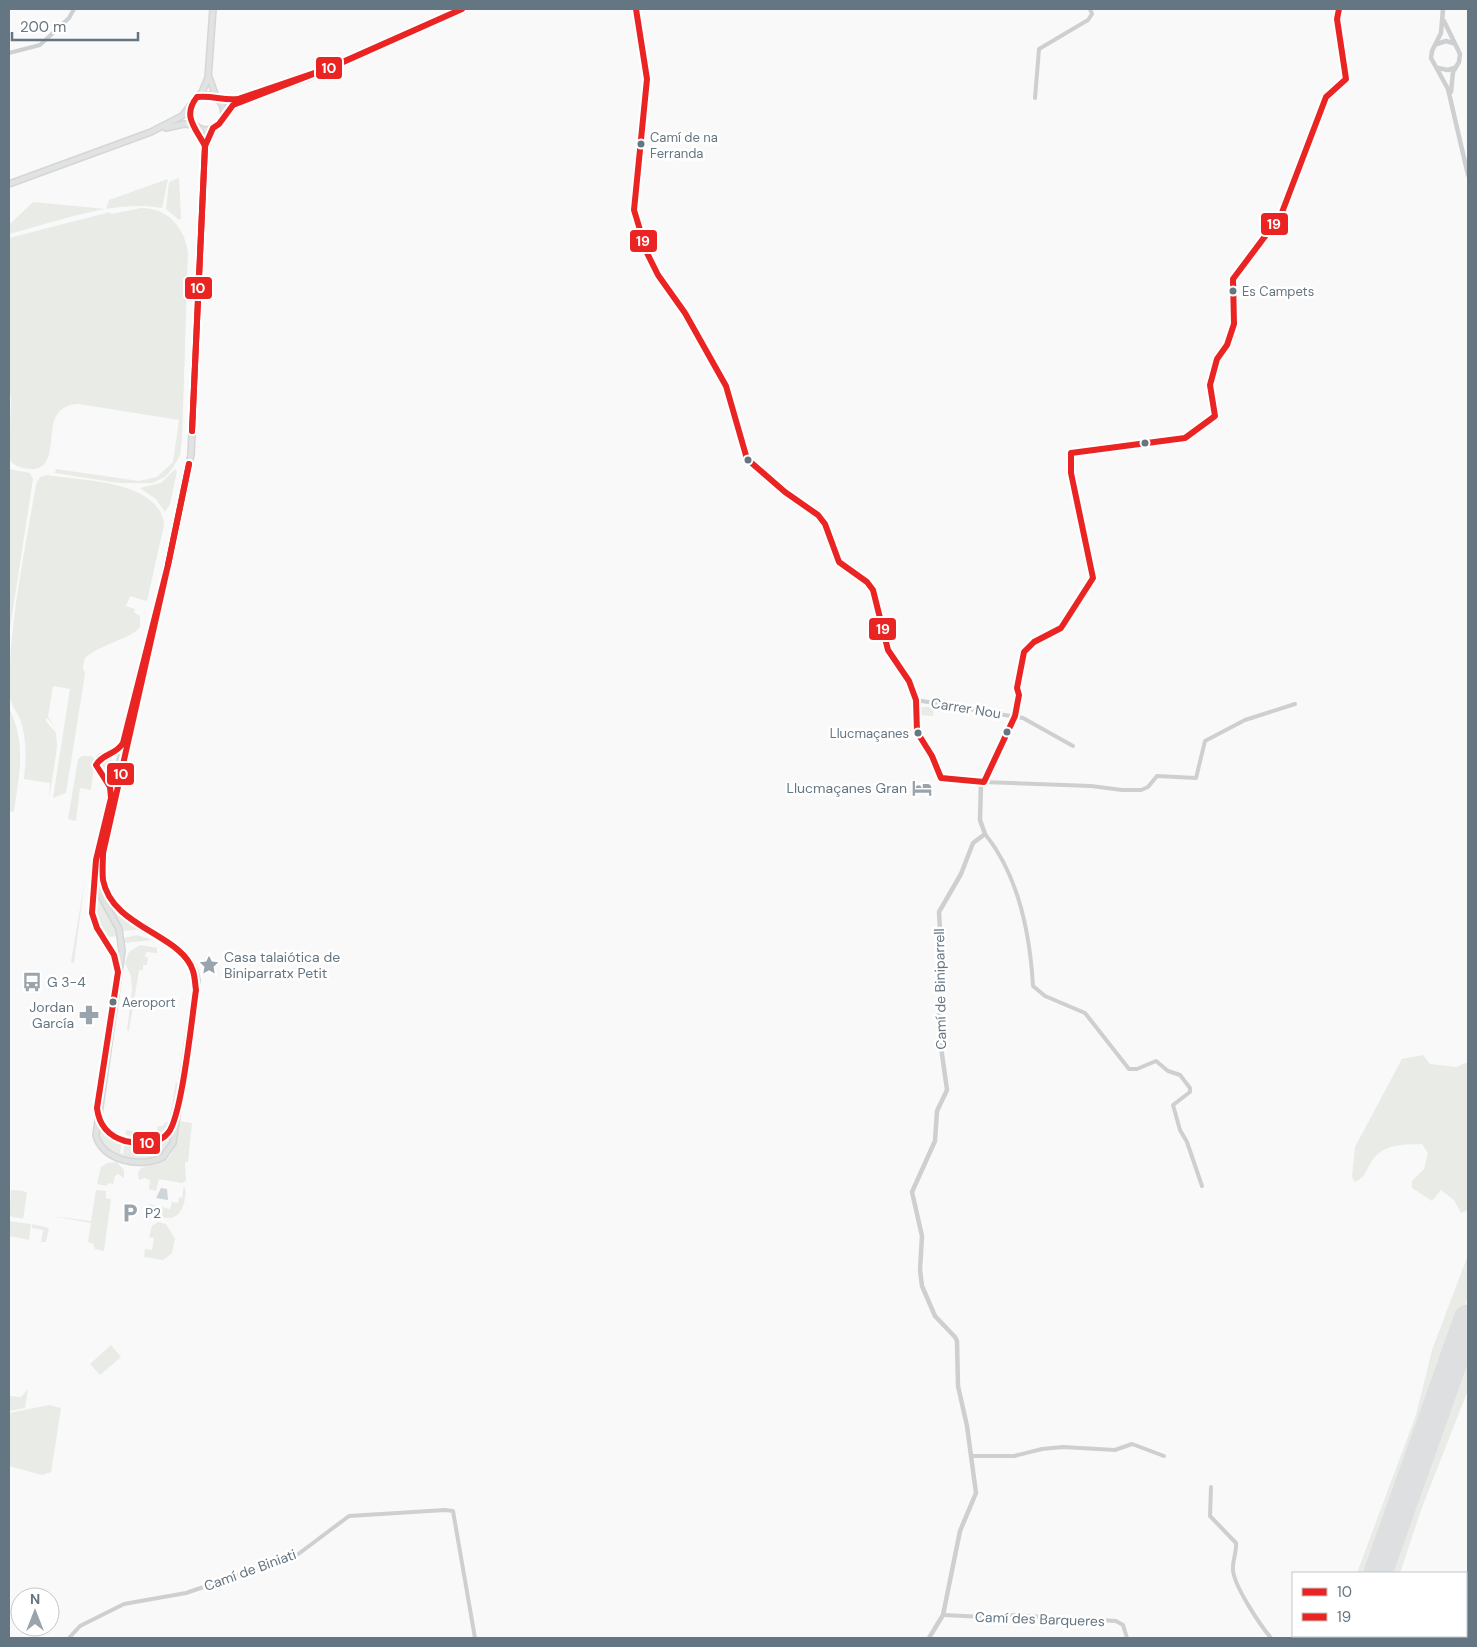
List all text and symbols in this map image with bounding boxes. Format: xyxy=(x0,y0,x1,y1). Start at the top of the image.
scale bar xyxy=(12,10,139,42)
text: 200 m xyxy=(20,17,66,37)
line badge: 10 xyxy=(315,56,343,80)
text: 10 xyxy=(322,59,337,77)
place label: Camí de na Ferranda xyxy=(650,129,718,162)
marker: Camí de na Ferranda xyxy=(636,139,646,149)
line badge: 19 xyxy=(1260,212,1289,236)
text: 19 xyxy=(1267,215,1281,233)
line badge: 19 xyxy=(629,229,658,253)
text: 19 xyxy=(636,232,650,250)
line badge: 10 xyxy=(184,276,213,300)
text: 10 xyxy=(191,279,206,297)
place label: Es Campets xyxy=(1242,283,1314,300)
marker: Es Campets xyxy=(1228,286,1238,296)
unlabelled marker xyxy=(1140,438,1150,448)
unlabelled marker xyxy=(743,455,753,465)
line badge: 19 xyxy=(868,617,897,641)
text: 19 xyxy=(876,620,890,638)
street label: Carrer Nou xyxy=(930,694,1002,722)
place label: Llucmaçanes xyxy=(830,725,909,742)
unlabelled marker xyxy=(1002,727,1012,737)
marker: Llucmaçanes xyxy=(913,728,923,738)
line badge: 10 xyxy=(106,762,135,786)
text: 10 xyxy=(114,765,129,783)
hotel icon: Llucmaçanes Gran xyxy=(911,777,933,799)
place label: Llucmaçanes Gran xyxy=(787,779,907,797)
street label: Camí de Biniparrell xyxy=(930,928,950,1050)
place label: Casa talaiótica de Biniparratx Petit xyxy=(224,948,340,982)
place icon: Casa talaiótica de Biniparratx Petit xyxy=(198,954,220,976)
bus stop icon: G 3-4 xyxy=(21,971,43,993)
place label: G 3-4 xyxy=(47,973,86,991)
place label: Aeroport xyxy=(122,994,176,1011)
marker: Aeroport xyxy=(108,997,118,1007)
place label: Jordan García xyxy=(29,998,74,1032)
pharmacy icon: Jordan García xyxy=(78,1004,100,1026)
line badge: 10 xyxy=(132,1131,161,1155)
text: 10 xyxy=(140,1134,155,1152)
parking icon: P2 xyxy=(119,1202,141,1224)
place label: P2 xyxy=(145,1204,161,1222)
street label: Camí de Biniati xyxy=(201,1545,299,1595)
legend xyxy=(1292,1572,1467,1637)
text: 10 xyxy=(1337,1582,1352,1602)
north arrow xyxy=(10,1587,60,1637)
text: N xyxy=(30,1590,40,1608)
text: 19 xyxy=(1337,1607,1351,1627)
street label: Camí des Barqueres xyxy=(975,1608,1105,1630)

